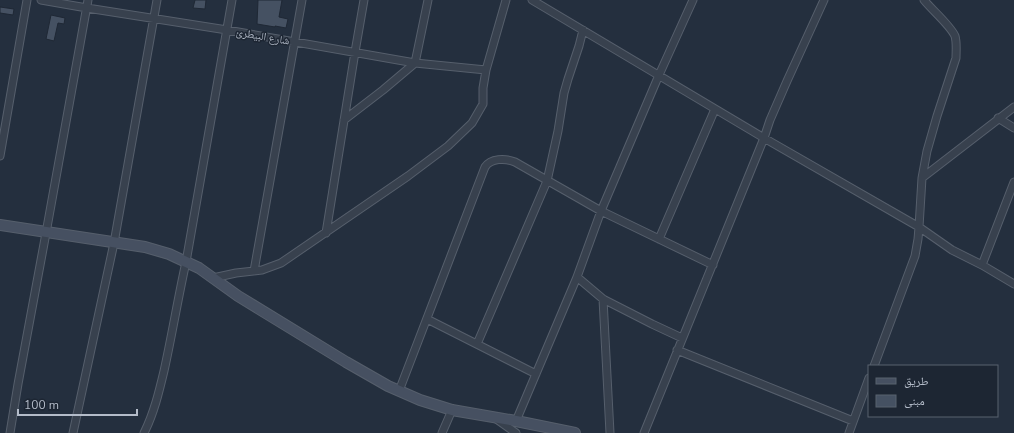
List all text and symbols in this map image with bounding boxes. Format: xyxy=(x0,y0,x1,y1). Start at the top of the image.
street label: شارع البيطرئ xyxy=(235,24,291,49)
legend xyxy=(868,365,998,417)
text: طريق xyxy=(904,373,929,389)
scale bar xyxy=(18,391,137,417)
text: مبنى xyxy=(904,393,925,409)
text: 100 m xyxy=(24,397,59,413)

